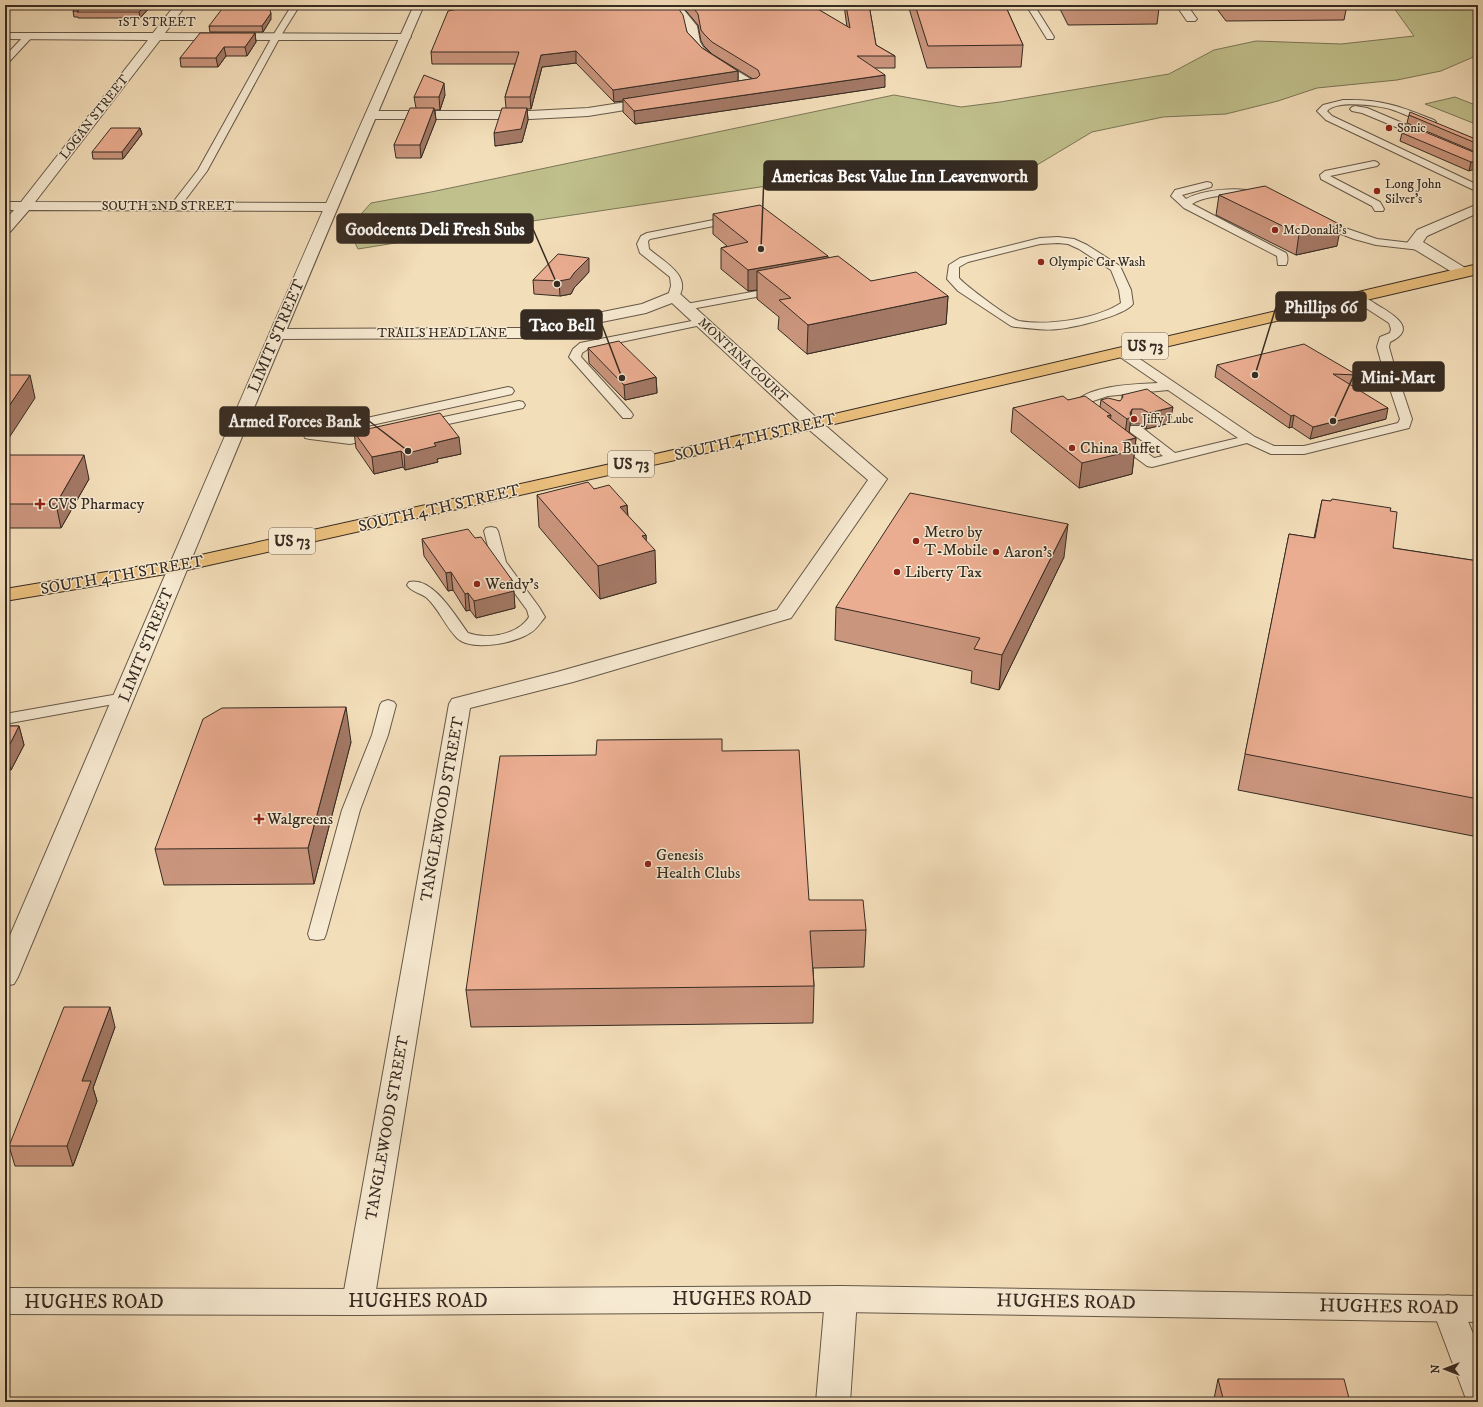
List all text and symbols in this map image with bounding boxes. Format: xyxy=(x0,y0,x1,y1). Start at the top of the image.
street label: 1ST STREET xyxy=(118,14,196,30)
street label: LOGAN STREET xyxy=(56,71,132,163)
place label: Sonic xyxy=(1397,120,1426,136)
marker: Sonic xyxy=(1384,123,1394,133)
callout: Americas Best Value Inn Leavenworth xyxy=(764,161,1037,190)
text: Americas Best Value Inn Leavenworth xyxy=(771,166,1028,188)
place label: Long John Silver's xyxy=(1385,176,1442,207)
marker: Long John Silver's xyxy=(1372,186,1382,196)
street label: SOUTH 2ND STREET xyxy=(102,198,234,214)
callout: Goodcents Deli Fresh Subs xyxy=(337,214,533,243)
text: Goodcents Deli Fresh Subs xyxy=(345,219,525,241)
place label: McDonald's xyxy=(1283,222,1347,238)
marker: McDonald's xyxy=(1270,225,1280,235)
place label: Olympic Car Wash xyxy=(1049,254,1146,270)
marker: Olympic Car Wash xyxy=(1036,257,1046,267)
street label: LIMIT STREET xyxy=(243,276,309,396)
callout: Phillips 66 xyxy=(1276,292,1366,321)
text: Phillips 66 xyxy=(1284,297,1359,319)
callout: Taco Bell xyxy=(521,310,602,339)
street label: MONTANA COURT xyxy=(695,314,791,406)
text: Taco Bell xyxy=(528,315,596,337)
street label: TRAILS HEAD LANE xyxy=(377,325,507,341)
road number: US 73 xyxy=(1122,333,1168,359)
callout: Mini-Mart xyxy=(1353,362,1444,391)
text: Mini-Mart xyxy=(1361,367,1436,389)
callout: Armed Forces Bank xyxy=(220,407,369,436)
street label: SOUTH 4TH STREET xyxy=(672,409,838,465)
text: Armed Forces Bank xyxy=(228,411,362,433)
place label: Jiffy Lube xyxy=(1141,411,1194,427)
marker: Jiffy Lube xyxy=(1129,414,1139,424)
place label: China Buffet xyxy=(1080,438,1160,458)
marker: China Buffet xyxy=(1067,443,1077,453)
road number: US 73 xyxy=(608,451,654,477)
street label: SOUTH 4TH STREET xyxy=(356,480,522,536)
place label: CVS Pharmacy xyxy=(48,494,145,514)
marker: CVS Pharmacy xyxy=(35,499,45,509)
place label: Metro by T-Mobile xyxy=(924,522,988,560)
road number: US 73 xyxy=(269,528,315,554)
marker: Metro by T-Mobile xyxy=(911,536,921,546)
place label: Aaron's xyxy=(1004,542,1052,562)
marker: Aaron's xyxy=(991,547,1001,557)
street label: SOUTH 4TH STREET xyxy=(39,551,205,599)
place label: Liberty Tax xyxy=(905,562,982,582)
marker: Liberty Tax xyxy=(892,567,902,577)
place label: Wendy's xyxy=(484,574,539,594)
marker: Wendy's xyxy=(472,579,482,589)
street label: LIMIT STREET xyxy=(114,585,178,705)
street label: TANGLEWOOD STREET xyxy=(416,715,468,903)
place label: Walgreens xyxy=(266,809,333,829)
marker: Walgreens xyxy=(254,814,264,824)
place label: Genesis Health Clubs xyxy=(656,845,740,883)
marker: Genesis Health Clubs xyxy=(643,859,653,869)
street label: TANGLEWOOD STREET xyxy=(361,1034,413,1222)
street label: HUGHES ROAD xyxy=(672,1288,812,1311)
street label: HUGHES ROAD xyxy=(996,1289,1136,1315)
street label: HUGHES ROAD xyxy=(348,1290,488,1313)
street label: HUGHES ROAD xyxy=(24,1291,164,1314)
street label: HUGHES ROAD xyxy=(1319,1294,1459,1320)
north arrow xyxy=(1425,1349,1465,1389)
text: N xyxy=(1429,1364,1443,1374)

